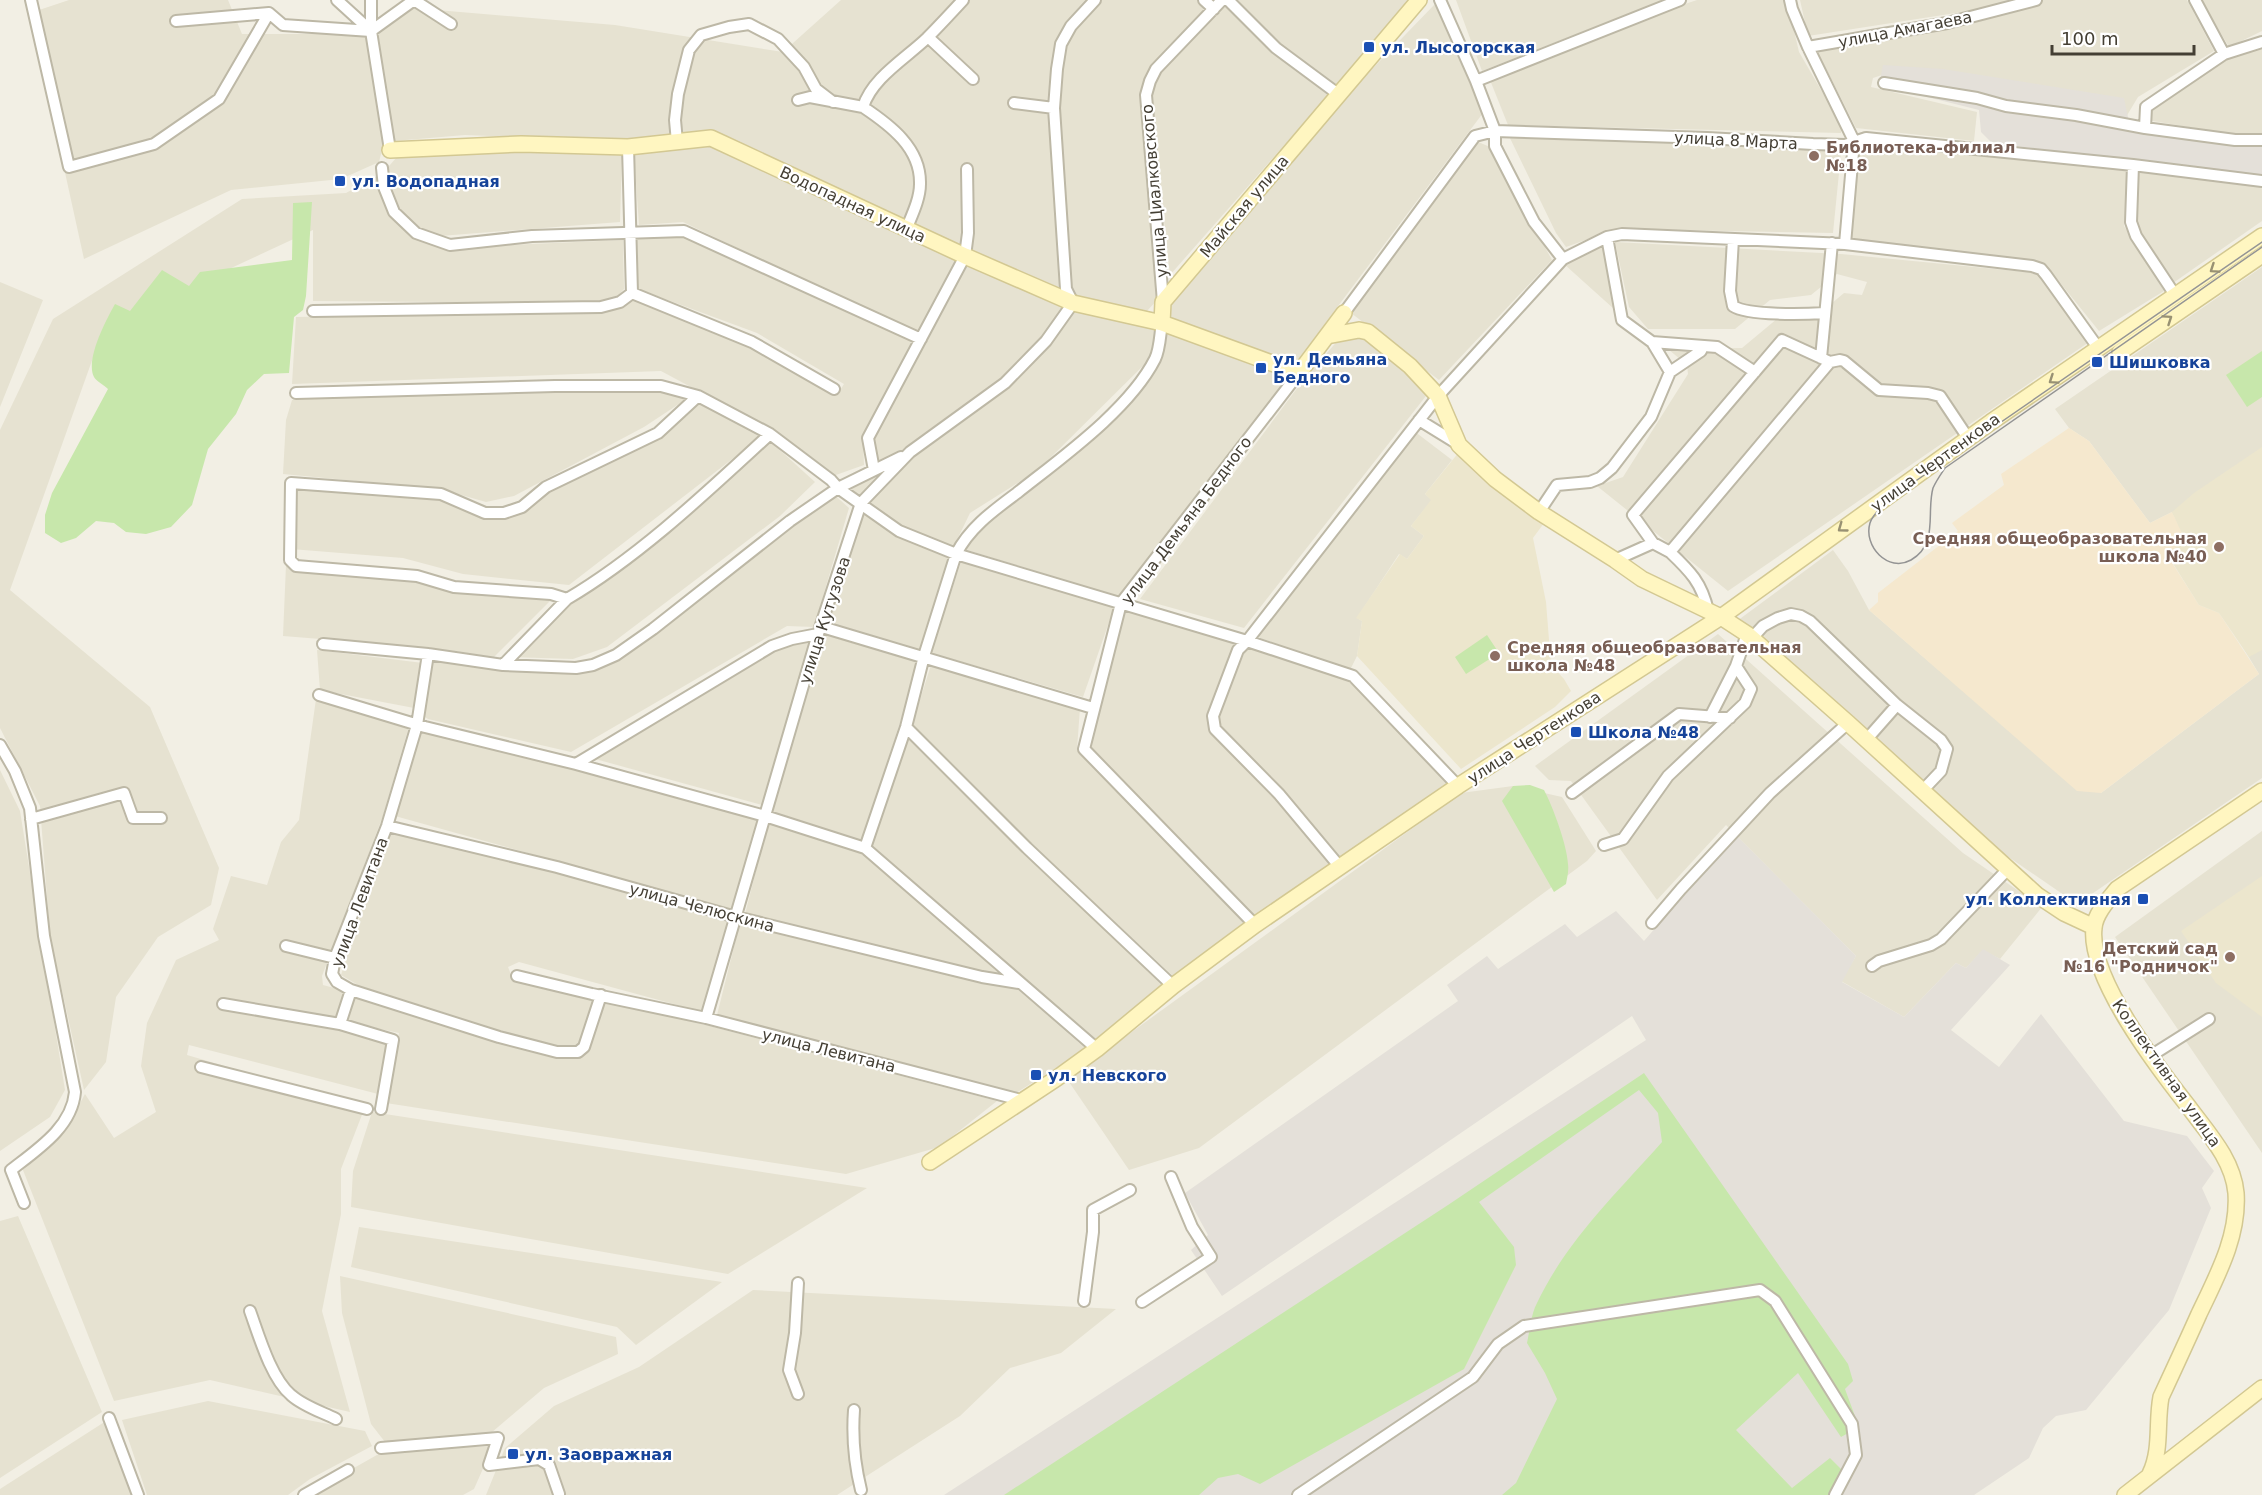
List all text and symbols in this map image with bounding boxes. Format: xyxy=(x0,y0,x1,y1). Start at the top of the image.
street label: улица Амагаева xyxy=(1837,7,1974,52)
scale bar xyxy=(2052,18,2194,56)
text: 100 m xyxy=(2061,28,2119,49)
place label: ул. Лысогорская xyxy=(1381,38,1535,57)
marker: ул. Лысогорская xyxy=(1362,40,1376,54)
street label: улица Циалковского xyxy=(1137,103,1172,278)
street label: улица 8 Марта xyxy=(1674,128,1798,153)
place label: Библиотека-филиал №18 xyxy=(1826,138,2015,175)
marker: Библиотека-филиал №18 xyxy=(1807,149,1821,163)
street label: Майская улица xyxy=(1196,151,1293,261)
street label: Водопадная улица xyxy=(777,162,929,247)
place label: ул. Водопадная xyxy=(352,172,500,191)
marker: ул. Водопадная xyxy=(333,174,347,188)
one-way arrow xyxy=(2209,262,2220,273)
one-way arrow xyxy=(2161,315,2172,326)
place label: ул. Демьяна Бедного xyxy=(1273,350,1387,387)
place label: Шишковка xyxy=(2109,353,2211,372)
marker: Шишковка xyxy=(2090,355,2104,369)
marker: ул. Демьяна Бедного xyxy=(1254,361,1268,375)
one-way arrow xyxy=(2049,373,2060,384)
street label: улица Чертенкова xyxy=(1867,409,2004,516)
street label: улица Демьяна Бедного xyxy=(1117,433,1256,608)
one-way arrow xyxy=(1838,521,1849,532)
place label: Средняя общеобразовательная школа №40 xyxy=(1912,529,2207,566)
marker: Средняя общеобразовательная школа №40 xyxy=(2212,540,2226,554)
street label: улица Кутузова xyxy=(795,554,854,686)
place label: Средняя общеобразовательная школа №48 xyxy=(1507,638,1802,675)
marker: Средняя общеобразовательная школа №48 xyxy=(1488,649,1502,663)
street label: улица Чертенкова xyxy=(1464,687,1605,788)
place label: Школа №48 xyxy=(1588,723,1699,742)
marker: Школа №48 xyxy=(1569,725,1583,739)
street label: улица Левитана xyxy=(327,835,392,970)
street label: улица Челюскина xyxy=(627,879,777,936)
place label: ул. Коллективная xyxy=(1965,890,2131,909)
marker: ул. Коллективная xyxy=(2136,892,2150,906)
place label: Детский сад №16 "Родничок" xyxy=(2064,939,2218,976)
marker: Детский сад №16 "Родничок" xyxy=(2223,950,2237,964)
street label: Коллективная улица xyxy=(2108,996,2225,1151)
street label: улица Левитана xyxy=(760,1025,898,1076)
place label: ул. Невского xyxy=(1048,1066,1167,1085)
marker: ул. Невского xyxy=(1029,1068,1043,1082)
place label: ул. Заовражная xyxy=(525,1445,672,1464)
marker: ул. Заовражная xyxy=(506,1447,520,1461)

